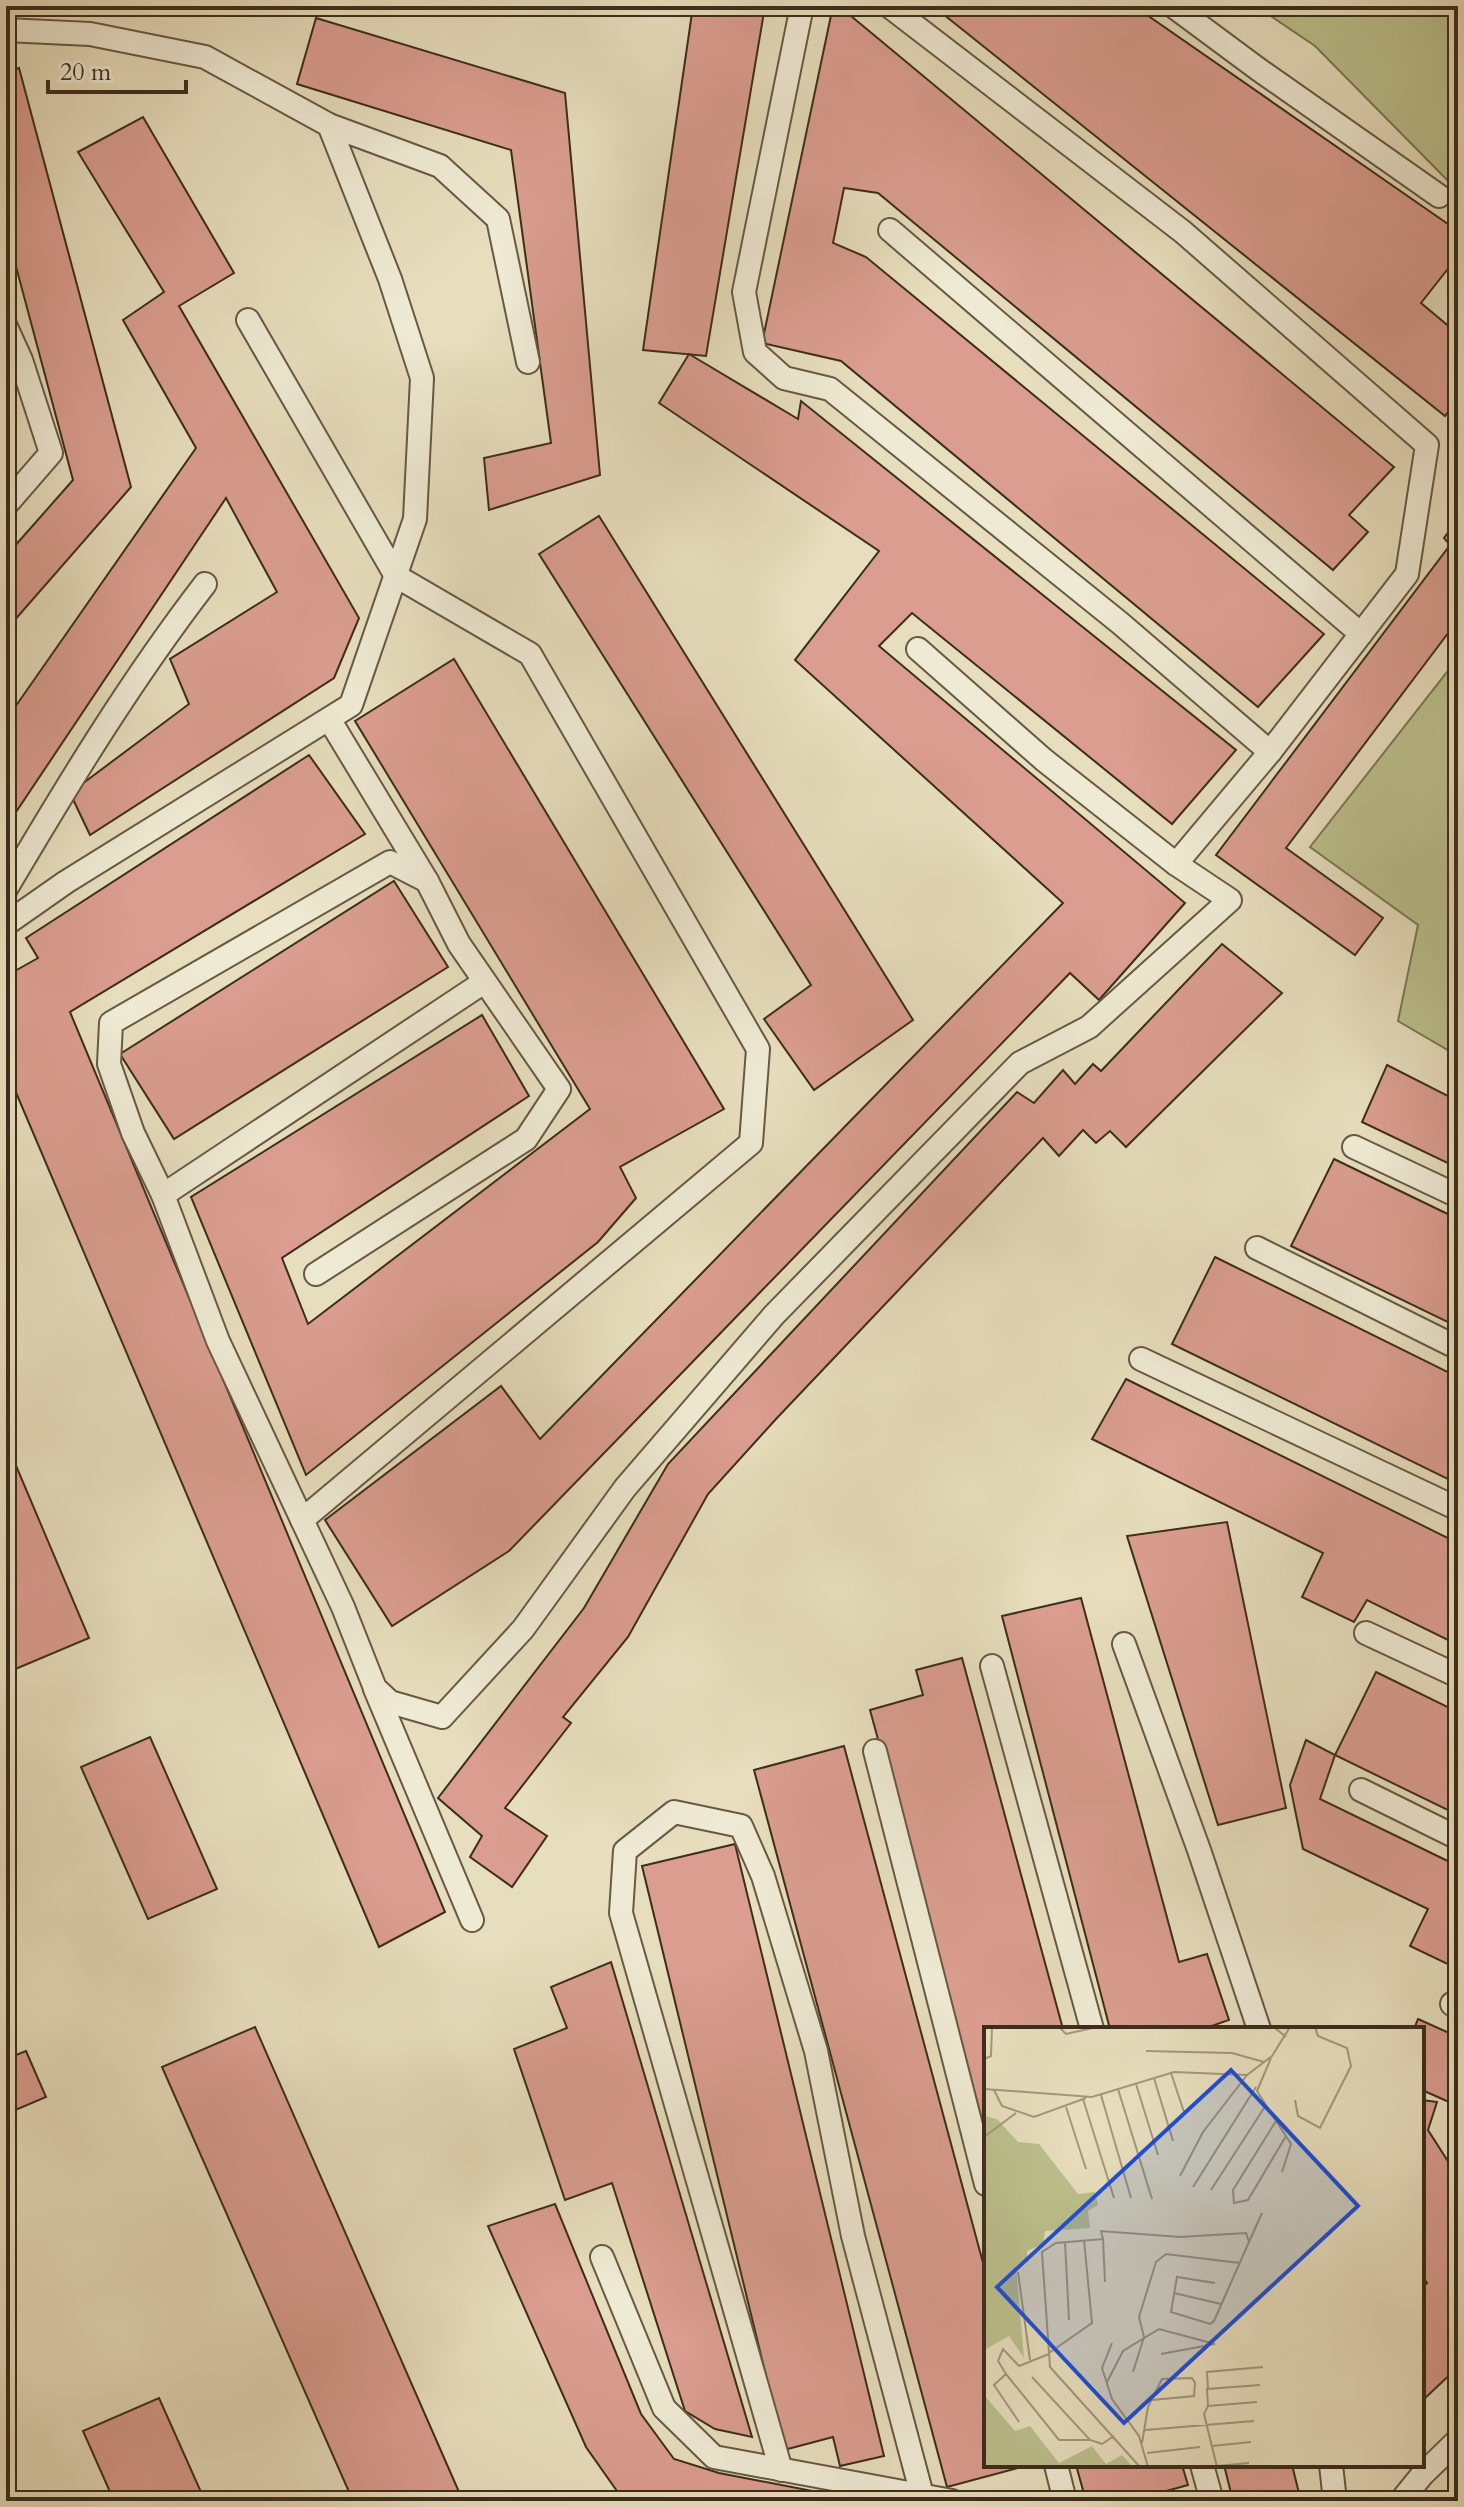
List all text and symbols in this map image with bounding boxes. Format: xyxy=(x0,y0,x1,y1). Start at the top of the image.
scale bar xyxy=(48,44,186,94)
text: 20 m xyxy=(60,56,112,89)
inset map xyxy=(984,2027,1424,2467)

